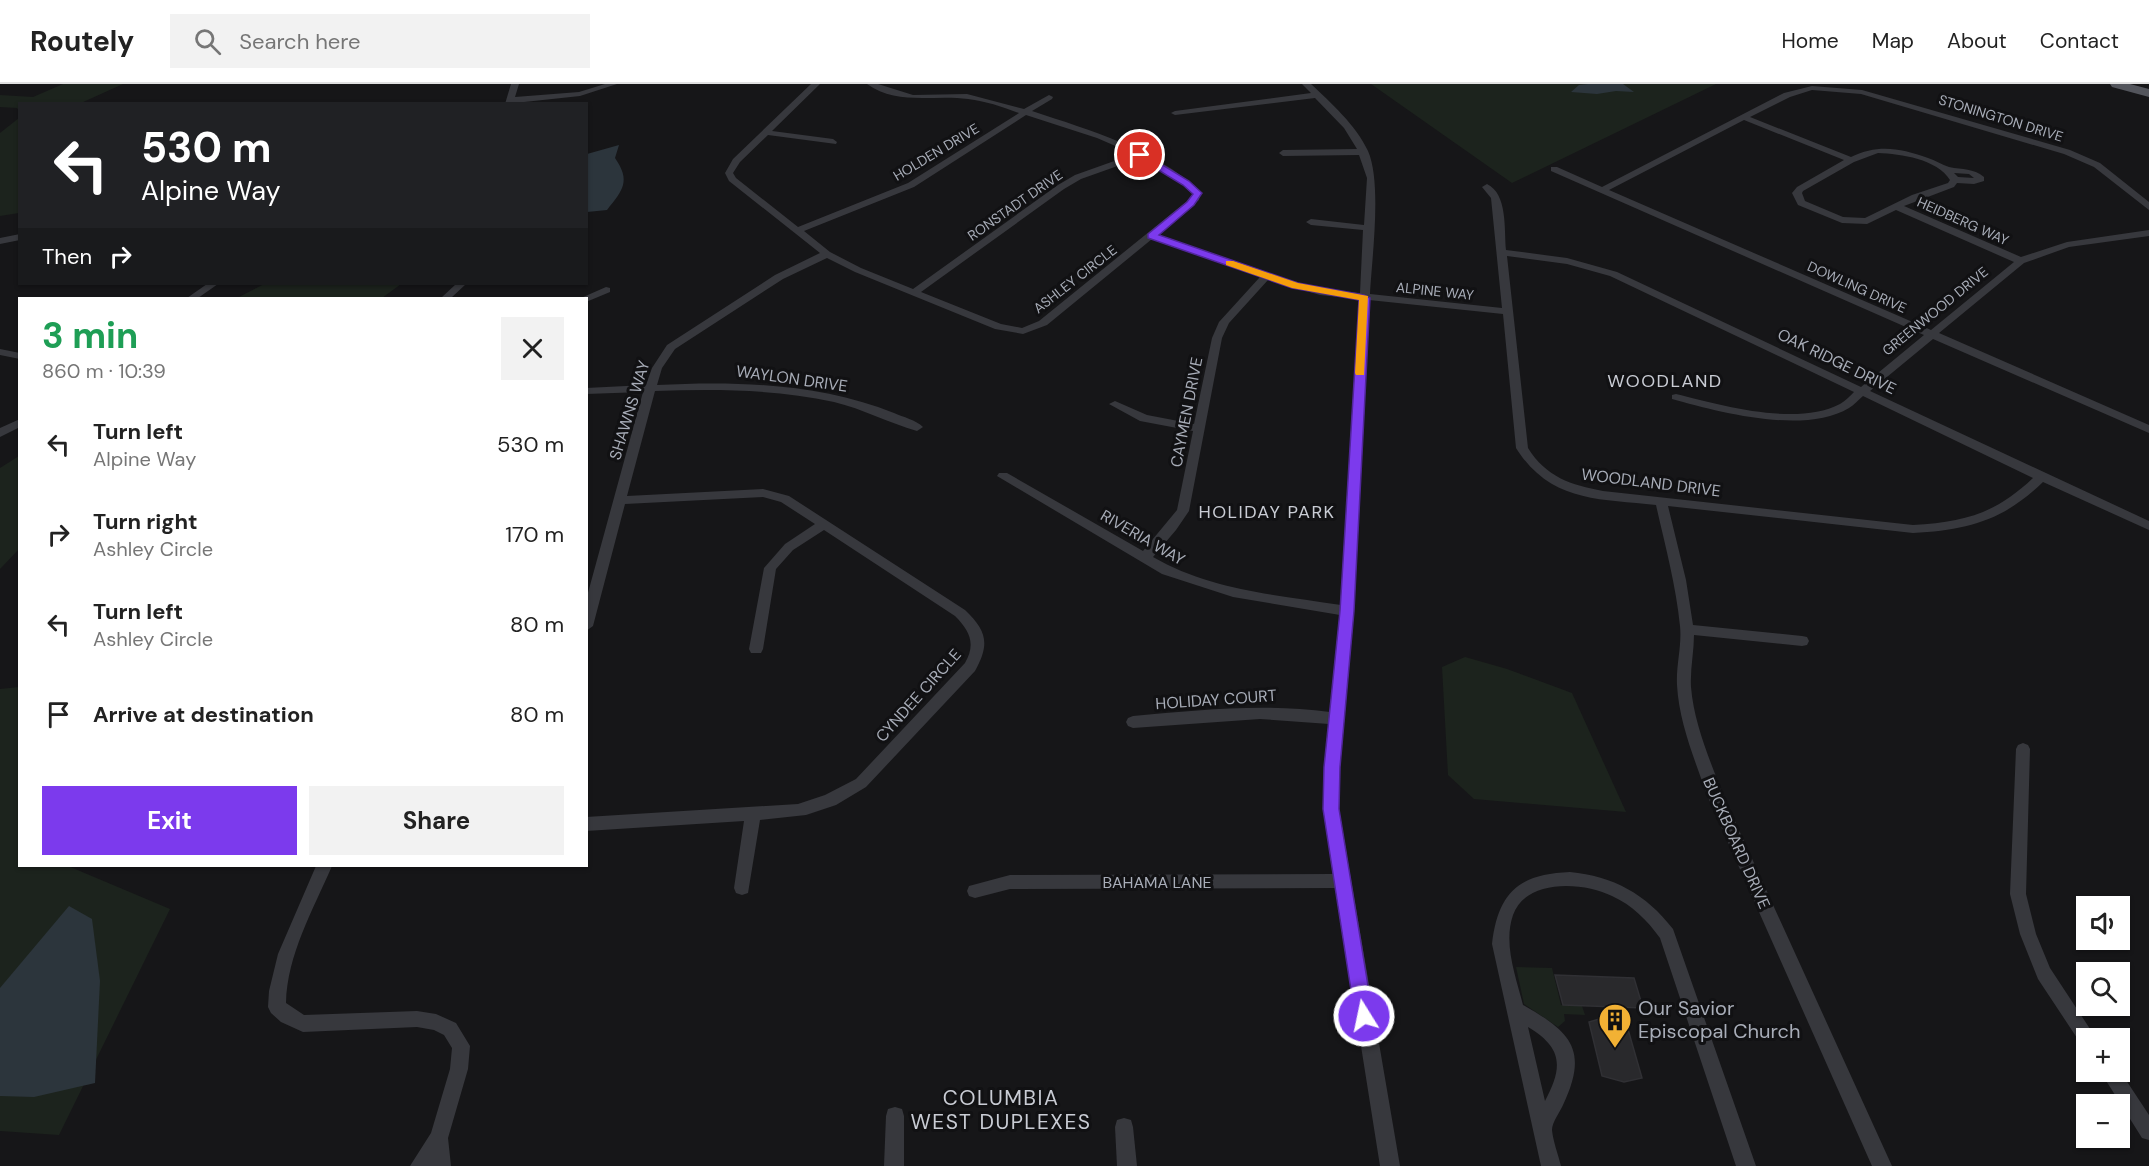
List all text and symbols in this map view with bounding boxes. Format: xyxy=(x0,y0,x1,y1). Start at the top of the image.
search box xyxy=(170,14,590,68)
text: Routely xyxy=(30,23,134,60)
icon: search xyxy=(191,25,224,58)
text: Search here xyxy=(239,27,361,56)
text: Home xyxy=(1781,27,1839,55)
text: Map xyxy=(1872,27,1914,55)
text: About xyxy=(1947,27,2007,55)
text: Contact xyxy=(2040,27,2119,55)
street label: STONINGTON DRIVE xyxy=(1937,90,2066,146)
street label: HOLDEN DRIVE xyxy=(890,119,982,185)
text: 530 m xyxy=(141,120,271,175)
icon: left xyxy=(42,126,120,204)
pin xyxy=(1114,129,1165,180)
icon: arrive xyxy=(1123,138,1156,171)
street label: RONSTADT DRIVE xyxy=(964,165,1066,244)
text: Alpine Way xyxy=(141,173,280,208)
street label: HEIDBERG WAY xyxy=(1914,193,2012,249)
icon: right xyxy=(104,240,137,273)
street label: ASHLEY CIRCLE xyxy=(1030,241,1120,317)
text: Then xyxy=(42,242,92,271)
street label: DOWLING DRIVE xyxy=(1805,257,1910,317)
street label: GREENWOOD DRIVE xyxy=(1878,263,1992,359)
street label: ALPINE WAY xyxy=(1395,278,1475,304)
text: 3 min xyxy=(42,312,138,359)
button: close xyxy=(501,317,564,380)
street label: OAK RIDGE DRIVE xyxy=(1774,324,1900,399)
street label: CAYMEN DRIVE xyxy=(1166,355,1207,469)
text: 860 m · 10:39 xyxy=(42,358,166,384)
street label: SHAWNS WAY xyxy=(604,358,655,462)
street label: WAYLON DRIVE xyxy=(735,360,849,397)
district label: WOODLAND xyxy=(1607,369,1723,393)
text: Turn left xyxy=(93,417,183,446)
icon: left xyxy=(42,428,75,461)
text: 530 m xyxy=(497,430,564,459)
text: Alpine Way xyxy=(93,446,196,472)
street label: WOODLAND DRIVE xyxy=(1580,464,1722,501)
district label: HOLIDAY PARK xyxy=(1198,500,1336,524)
street label: RIVERIA WAY xyxy=(1097,505,1189,570)
text: Turn right xyxy=(93,507,198,536)
icon: right xyxy=(42,518,75,551)
text: 170 m xyxy=(505,520,564,549)
text: Ashley Circle xyxy=(93,536,213,562)
text: Turn left xyxy=(93,597,183,626)
icon: left xyxy=(42,608,75,641)
text: 80 m xyxy=(510,610,564,639)
text: Ashley Circle xyxy=(93,626,213,652)
street label: CYNDEE CIRCLE xyxy=(871,644,966,746)
street label: HOLIDAY COURT xyxy=(1155,685,1277,714)
icon: arrive xyxy=(42,698,75,731)
text: Arrive at destination xyxy=(93,700,314,729)
text: 80 m xyxy=(510,700,564,729)
street label: BUCKBOARD DRIVE xyxy=(1698,774,1775,912)
button: Exit xyxy=(42,786,297,855)
button: Share xyxy=(309,786,564,855)
street label: BAHAMA LANE xyxy=(1102,872,1212,893)
map controls xyxy=(2076,896,2130,1148)
button: sound xyxy=(2076,896,2130,950)
button: search xyxy=(2076,962,2130,1016)
position arrow xyxy=(1332,984,1396,1048)
place label: Our Savior Episcopal Church xyxy=(1638,995,1800,1044)
building icon: Our Savior Episcopal Church xyxy=(1597,1002,1633,1049)
button: + xyxy=(2076,1028,2130,1082)
district label: COLUMBIA WEST DUPLEXES xyxy=(911,1084,1091,1136)
button: − xyxy=(2076,1094,2130,1148)

